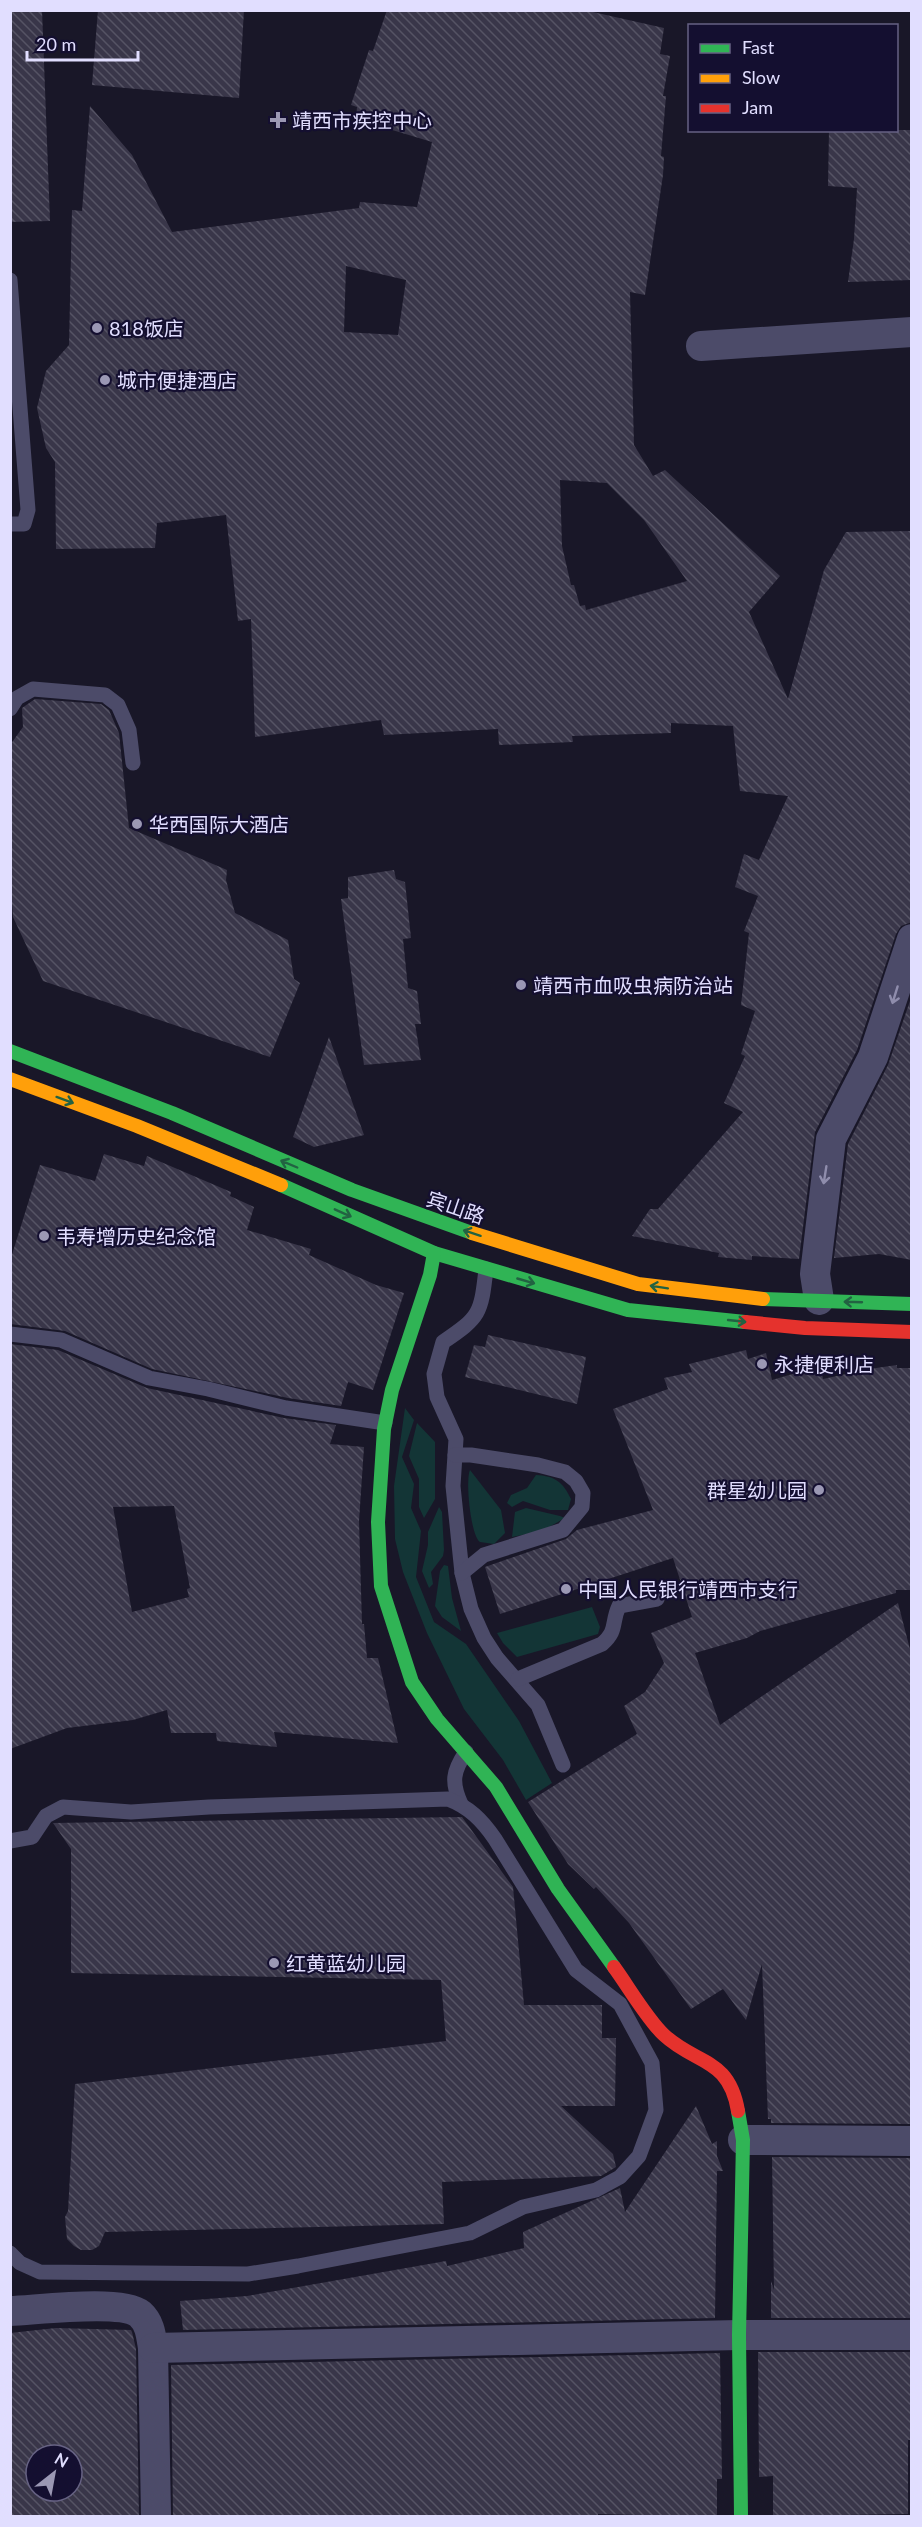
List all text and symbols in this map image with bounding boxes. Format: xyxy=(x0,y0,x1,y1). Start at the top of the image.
scale bar xyxy=(27,24,138,62)
legend xyxy=(688,24,898,132)
text: 20 m xyxy=(36,33,76,55)
text: Fast xyxy=(742,36,775,58)
text: Slow xyxy=(742,66,780,88)
text: Jam xyxy=(742,96,773,118)
place label: 靖西市疾控中心 xyxy=(292,108,432,132)
marker: 靖西市疾控中心 xyxy=(269,111,287,129)
place label: 818饭店 xyxy=(109,316,184,340)
marker: 818饭店 xyxy=(90,321,104,335)
place label: 城市便捷酒店 xyxy=(117,368,237,392)
marker: 城市便捷酒店 xyxy=(98,373,112,387)
place label: 华西国际大酒店 xyxy=(149,812,289,836)
marker: 华西国际大酒店 xyxy=(130,817,144,831)
place label: 靖西市血吸虫病防治站 xyxy=(533,973,733,997)
marker: 靖西市血吸虫病防治站 xyxy=(514,978,528,992)
one-way arrow xyxy=(889,985,900,1004)
one-way arrow xyxy=(56,1095,74,1106)
one-way arrow xyxy=(281,1158,299,1169)
one-way arrow xyxy=(819,1165,830,1185)
street label: 宾山路 xyxy=(424,1186,488,1228)
one-way arrow xyxy=(334,1207,352,1219)
place label: 韦寿增历史纪念馆 xyxy=(56,1224,216,1248)
one-way arrow xyxy=(463,1227,482,1238)
marker: 韦寿增历史纪念馆 xyxy=(37,1229,51,1243)
one-way arrow xyxy=(516,1276,535,1287)
one-way arrow xyxy=(650,1281,669,1292)
one-way arrow xyxy=(844,1296,864,1307)
one-way arrow xyxy=(727,1316,746,1327)
place label: 永捷便利店 xyxy=(774,1352,874,1376)
marker: 永捷便利店 xyxy=(755,1357,769,1371)
place label: 群星幼儿园 xyxy=(707,1478,807,1502)
marker: 群星幼儿园 xyxy=(812,1483,826,1497)
place label: 中国人民银行靖西市支行 xyxy=(578,1577,798,1601)
marker: 中国人民银行靖西市支行 xyxy=(559,1582,573,1596)
place label: 红黄蓝幼儿园 xyxy=(286,1951,406,1975)
marker: 红黄蓝幼儿园 xyxy=(267,1956,281,1970)
north arrow xyxy=(24,2443,84,2503)
text: N xyxy=(52,2448,72,2471)

